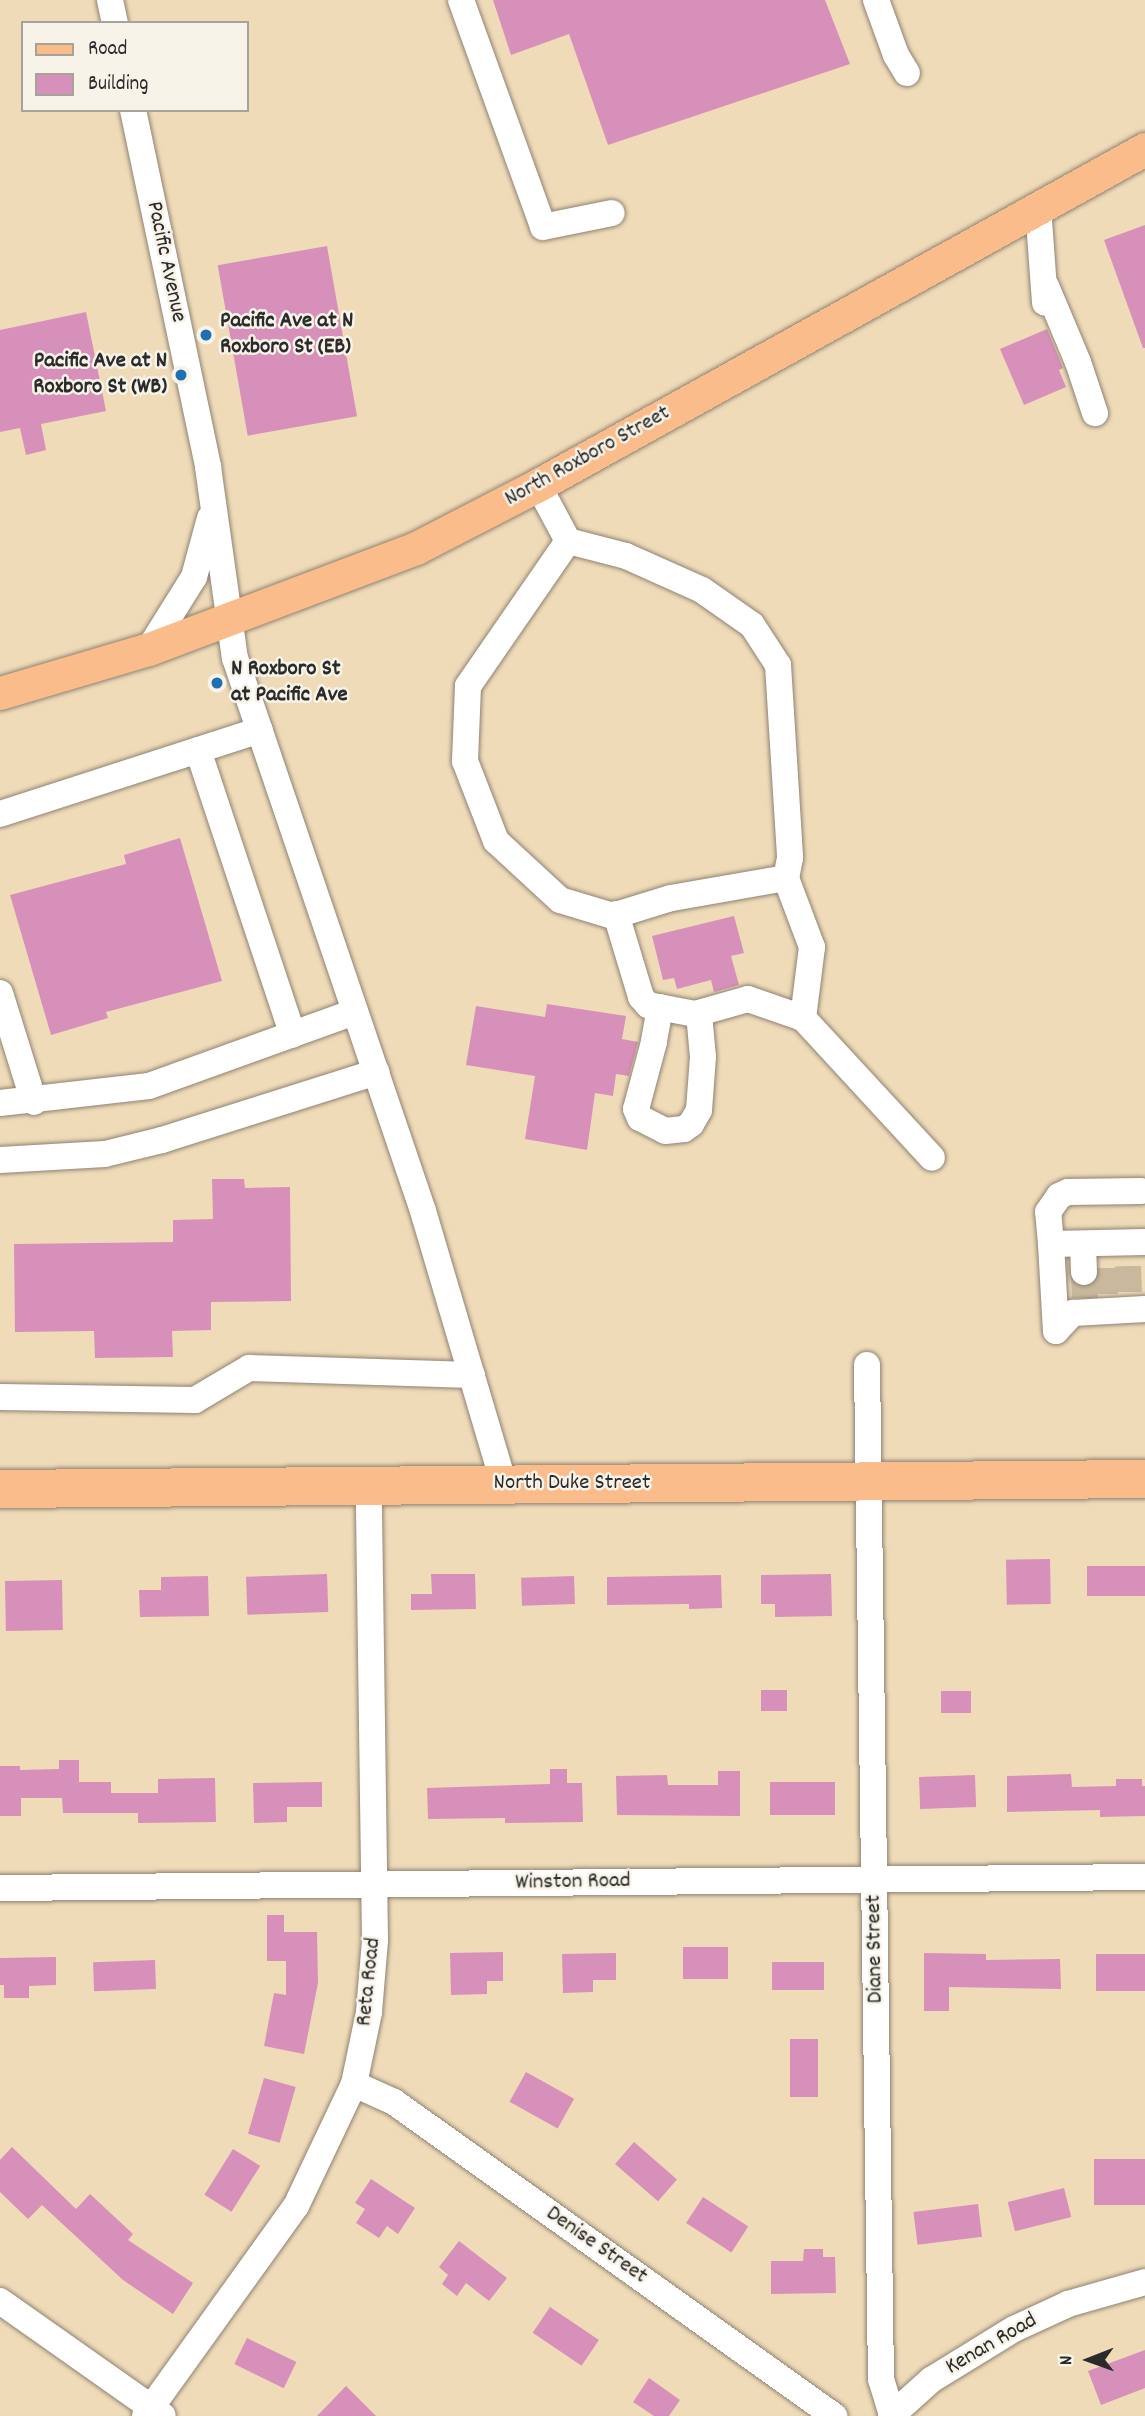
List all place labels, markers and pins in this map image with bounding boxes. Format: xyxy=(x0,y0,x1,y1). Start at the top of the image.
place label: Pacific Ave at N Roxboro St (EB) xyxy=(220,308,353,362)
marker: Pacific Ave at N Roxboro St (EB) xyxy=(198,327,214,343)
place label: Pacific Ave at N Roxboro St (WB) xyxy=(33,348,167,402)
marker: Pacific Ave at N Roxboro St (WB) xyxy=(173,367,189,383)
place label: N Roxboro St at Pacific Ave xyxy=(231,656,348,710)
marker: N Roxboro St at Pacific Ave xyxy=(209,675,225,691)

